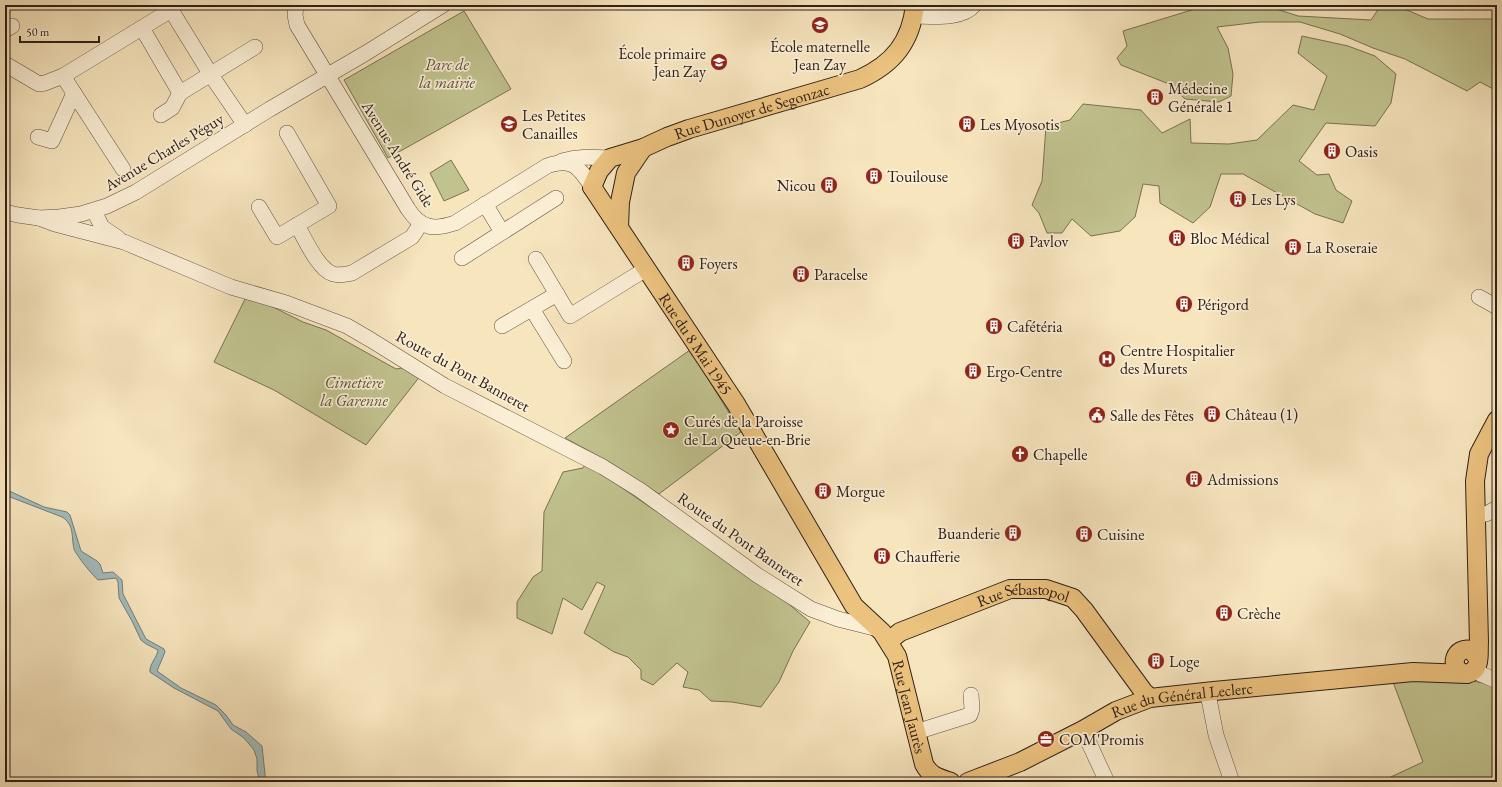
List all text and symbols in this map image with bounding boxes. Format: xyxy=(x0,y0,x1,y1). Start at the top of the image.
school or university icon: École maternelle Jean Zay xyxy=(810,15,830,35)
scale bar xyxy=(20,18,99,44)
text: 50 m xyxy=(26,24,50,40)
place label: École maternelle Jean Zay xyxy=(770,36,870,75)
place label: École primaire Jean Zay xyxy=(618,43,707,82)
school or university icon: École primaire Jean Zay xyxy=(709,52,729,72)
park label: Parc de la mairie xyxy=(419,54,476,93)
street label: Rue Dunoyer de Segonzac xyxy=(671,78,832,144)
place label: Médecine Générale 1 xyxy=(1168,78,1233,117)
building icon: Médecine Générale 1 xyxy=(1145,87,1165,107)
street label: Avenue André Gide xyxy=(356,96,439,211)
place label: Les Petites Canailles xyxy=(522,105,586,144)
street label: Avenue Charles Péguy xyxy=(100,108,228,196)
school or university icon: Les Petites Canailles xyxy=(499,114,519,134)
building icon: Les Myosotis xyxy=(957,114,977,134)
place label: Les Myosotis xyxy=(980,114,1059,135)
building icon: Oasis xyxy=(1322,141,1342,161)
place label: Oasis xyxy=(1345,141,1378,162)
building icon: Touilouse xyxy=(864,166,884,186)
place label: Touilouse xyxy=(887,166,948,187)
place label: Nicou xyxy=(777,175,817,196)
building icon: Nicou xyxy=(819,175,839,195)
building icon: Les Lys xyxy=(1228,189,1248,209)
place label: Les Lys xyxy=(1251,189,1296,210)
building icon: Bloc Médical xyxy=(1167,228,1187,248)
place label: Bloc Médical xyxy=(1190,228,1270,249)
building icon: Pavlov xyxy=(1006,231,1026,251)
place label: Pavlov xyxy=(1029,231,1070,252)
building icon: La Roseraie xyxy=(1283,237,1303,257)
place label: La Roseraie xyxy=(1306,237,1378,258)
building icon: Foyers xyxy=(676,253,696,273)
place label: Foyers xyxy=(699,253,738,274)
building icon: Paracelse xyxy=(791,264,811,284)
place label: Paracelse xyxy=(814,264,868,285)
street label: Rue du 8 Mai 1945 xyxy=(654,289,737,399)
building icon: Périgord xyxy=(1174,294,1194,314)
place label: Périgord xyxy=(1197,294,1250,315)
building icon: Cafétéria xyxy=(984,316,1004,336)
place label: Cafétéria xyxy=(1007,316,1063,337)
street label: Route du Pont Banneret xyxy=(392,325,534,417)
place label: Centre Hospitalier des Murets xyxy=(1120,340,1236,379)
hospital icon: Centre Hospitalier des Murets xyxy=(1097,349,1117,369)
building icon: Ergo-Centre xyxy=(963,361,983,381)
place label: Ergo-Centre xyxy=(986,361,1062,382)
park label: Cimetière la Garenne xyxy=(320,372,388,411)
building icon: Château (1) xyxy=(1202,404,1222,424)
place label: Château (1) xyxy=(1225,404,1298,425)
public building icon: Salle des Fêtes xyxy=(1087,405,1107,425)
place label: Salle des Fêtes xyxy=(1110,405,1194,426)
place label: Curés de la Paroisse de La Queue-en-Brie xyxy=(684,411,810,450)
place icon: Curés de la Paroisse de La Queue-en-Brie xyxy=(661,420,681,440)
church icon: Chapelle xyxy=(1010,444,1030,464)
place label: Chapelle xyxy=(1033,444,1087,465)
building icon: Admissions xyxy=(1184,469,1204,489)
place label: Admissions xyxy=(1206,469,1278,490)
building icon: Morgue xyxy=(813,481,833,501)
place label: Morgue xyxy=(836,481,885,502)
street label: Route du Pont Banneret xyxy=(673,487,809,591)
place label: Buanderie xyxy=(938,523,1000,544)
building icon: Buanderie xyxy=(1003,523,1023,543)
building icon: Cuisine xyxy=(1074,524,1094,544)
place label: Cuisine xyxy=(1097,524,1145,545)
building icon: Chaufferie xyxy=(872,546,892,566)
place label: Chaufferie xyxy=(895,546,960,567)
street label: Rue Sébastopol xyxy=(974,578,1073,612)
building icon: Crèche xyxy=(1214,603,1234,623)
place label: Crèche xyxy=(1237,603,1281,624)
building icon: Loge xyxy=(1146,651,1166,671)
place label: Loge xyxy=(1169,651,1199,672)
street label: Rue Jean Jaurès xyxy=(888,657,931,756)
street label: Rue du Général Leclerc xyxy=(1108,677,1254,722)
office icon: COM'Promis xyxy=(1036,729,1056,749)
place label: COM'Promis xyxy=(1059,729,1144,750)

